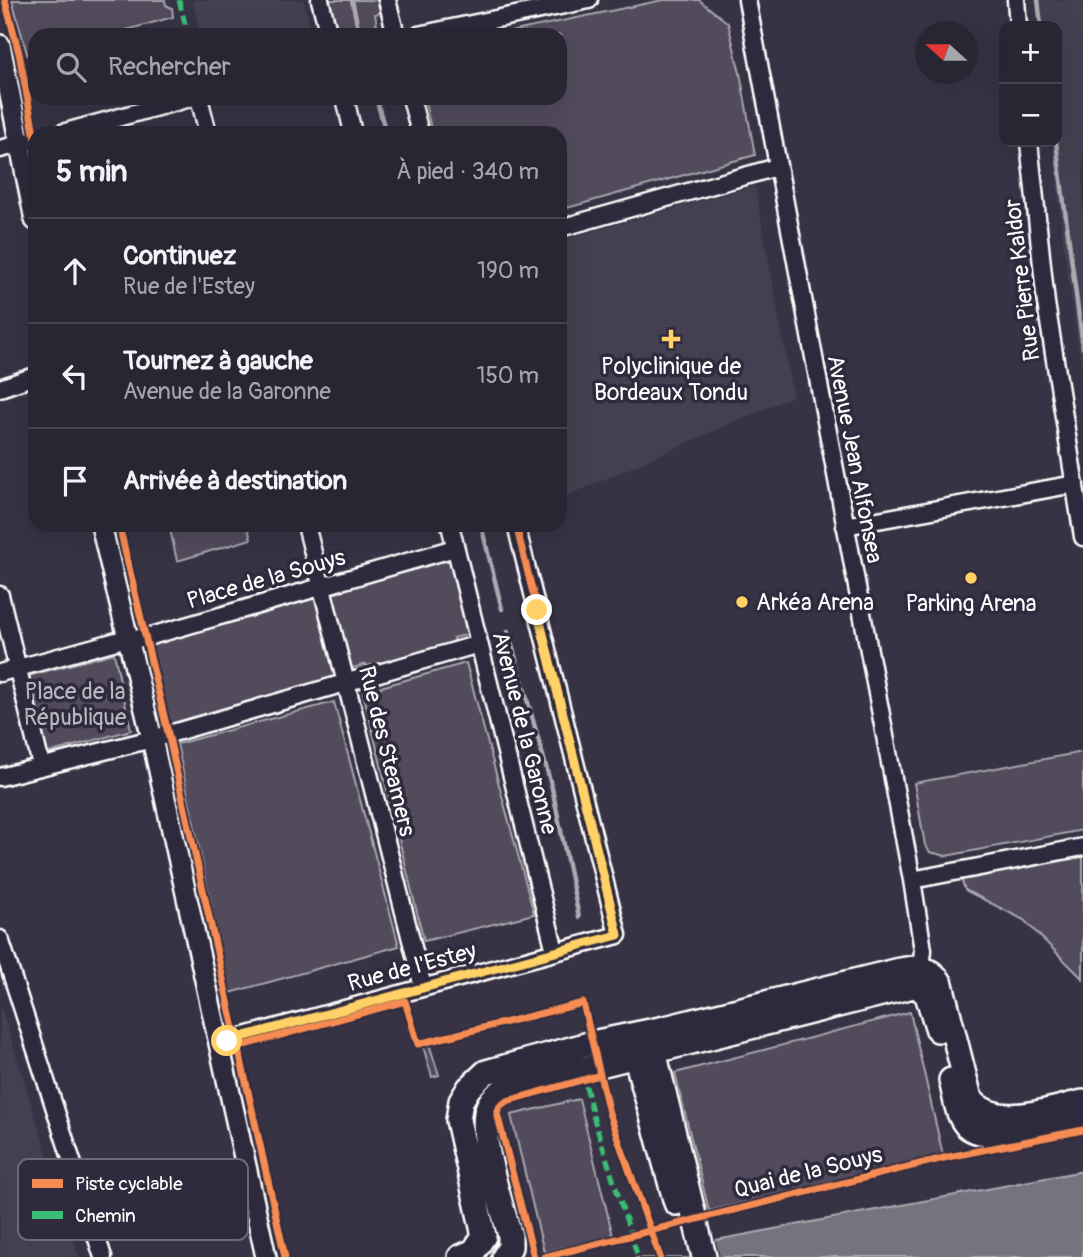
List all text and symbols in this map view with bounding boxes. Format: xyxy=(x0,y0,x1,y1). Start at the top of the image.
north arrow xyxy=(915,21,978,84)
map controls xyxy=(999,21,1062,147)
button: + xyxy=(999,21,1062,84)
search box xyxy=(28,28,567,105)
icon: search xyxy=(52,48,90,86)
text: Rechercher xyxy=(108,51,231,83)
button: − xyxy=(999,84,1062,147)
text: 5 min xyxy=(56,153,127,190)
text: À pied · 340 m xyxy=(396,157,539,186)
street label: Rue Pierre Kaldor xyxy=(998,197,1046,363)
text: Continuez xyxy=(123,240,236,272)
icon: ahead xyxy=(56,252,94,290)
text: 190 m xyxy=(477,256,539,285)
text: Rue de l'Estey xyxy=(123,272,255,301)
marker: Polyclinique de Bordeaux Tondu xyxy=(661,329,681,349)
text: Tournez à gauche xyxy=(123,345,313,377)
place label: Polyclinique de Bordeaux Tondu xyxy=(594,352,748,407)
street label: Avenue Jean Alfonsea xyxy=(821,352,889,566)
icon: left xyxy=(56,357,94,395)
text: 150 m xyxy=(476,361,539,390)
text: Avenue de la Garonne xyxy=(123,377,331,406)
icon: arrive xyxy=(56,462,94,500)
text: Arrivée à destination xyxy=(123,465,347,497)
street label: Place de la Souys xyxy=(184,543,348,615)
marker: Parking Arena xyxy=(963,570,979,586)
place label: Arkéa Arena xyxy=(756,588,874,617)
place label: Parking Arena xyxy=(906,589,1037,618)
route end xyxy=(521,594,552,625)
marker: Arkéa Arena xyxy=(734,594,750,610)
street label: Avenue de la Garonne xyxy=(486,629,564,838)
street label: Rue des Steamers xyxy=(352,663,422,839)
park label: Place de la République xyxy=(24,677,127,732)
street label: Rue de l'Estey xyxy=(345,936,480,998)
route start xyxy=(211,1025,242,1056)
street label: Quai de la Souys xyxy=(731,1140,885,1204)
legend xyxy=(18,1159,248,1240)
text: Piste cyclable xyxy=(75,1172,183,1196)
text: Chemin xyxy=(75,1204,136,1228)

